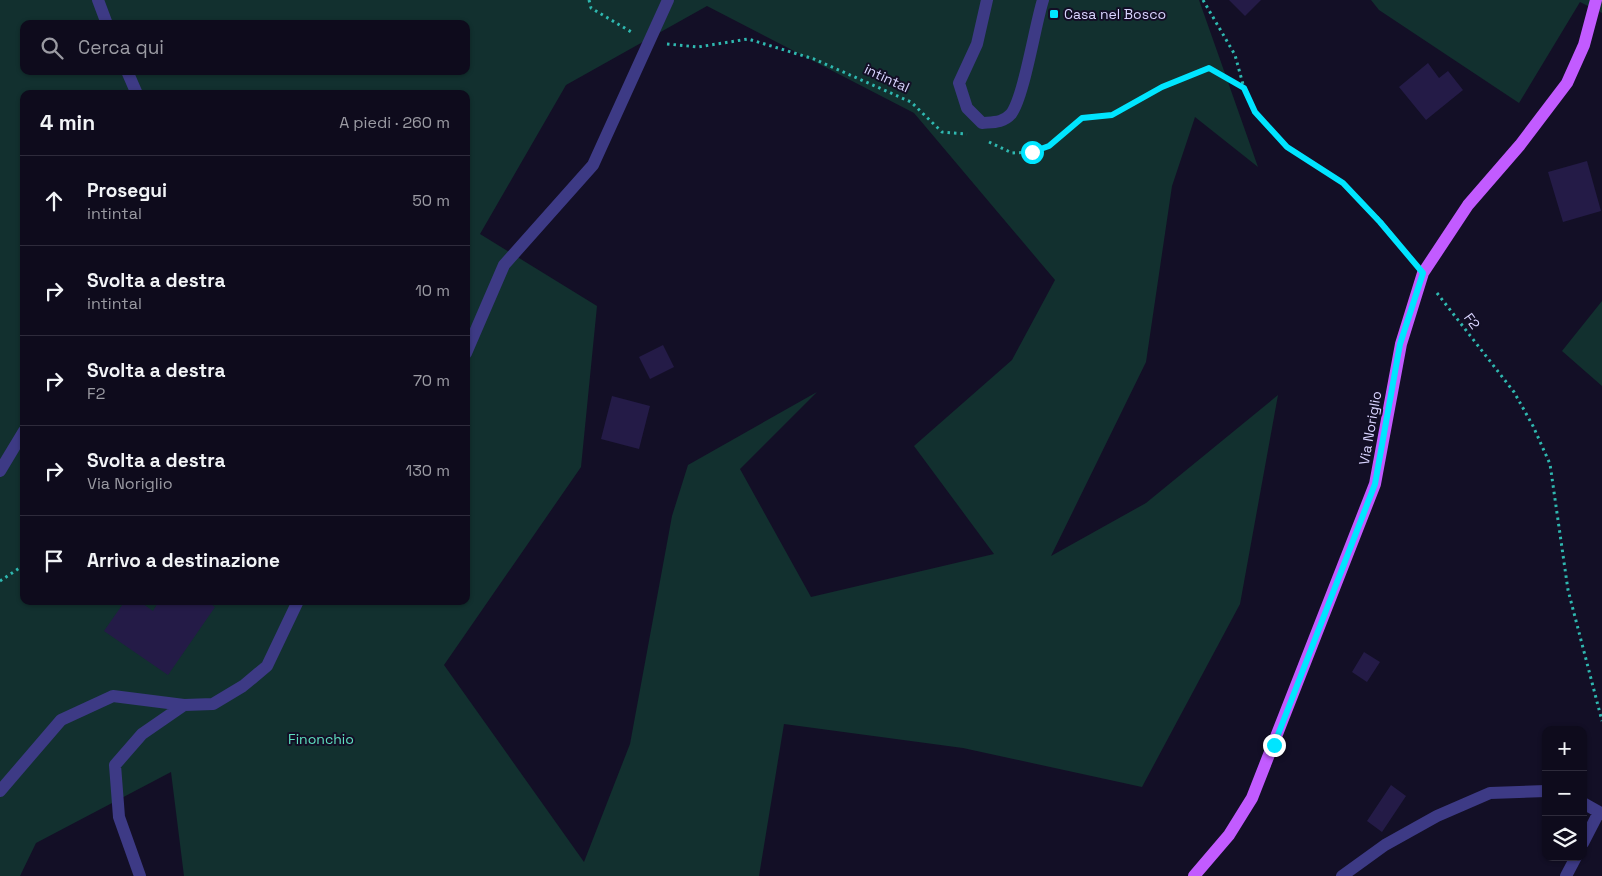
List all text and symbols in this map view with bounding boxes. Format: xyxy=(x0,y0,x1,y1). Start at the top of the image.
place label: Casa nel Bosco xyxy=(1064,5,1166,23)
marker: Casa nel Bosco xyxy=(1048,8,1060,20)
search box xyxy=(20,20,470,75)
icon: search xyxy=(38,34,66,62)
text: Cerca qui xyxy=(78,35,164,60)
street label: intintal xyxy=(861,60,913,96)
text: 4 min xyxy=(40,109,95,136)
text: A piedi · 260 m xyxy=(339,112,450,133)
route start xyxy=(1021,141,1044,164)
text: Prosegui xyxy=(87,178,167,203)
icon: ahead xyxy=(40,187,68,215)
text: 50 m xyxy=(412,190,450,211)
text: intintal xyxy=(87,203,142,224)
text: Svolta a destra xyxy=(87,268,225,293)
icon: right xyxy=(40,277,68,305)
text: 10 m xyxy=(415,280,450,301)
text: intintal xyxy=(87,293,142,314)
street label: F2 xyxy=(1460,309,1484,333)
text: Svolta a destra xyxy=(87,358,225,383)
icon: right xyxy=(40,367,68,395)
text: 70 m xyxy=(413,370,450,391)
text: F2 xyxy=(87,383,105,404)
street label: Via Noriglio xyxy=(1355,390,1385,466)
text: Svolta a destra xyxy=(87,448,225,473)
icon: right xyxy=(40,457,68,485)
text: 130 m xyxy=(406,460,450,481)
text: Via Noriglio xyxy=(87,473,173,494)
icon: arrive xyxy=(40,547,68,575)
text: Arrivo a destinazione xyxy=(87,548,280,573)
map controls xyxy=(1542,726,1587,861)
button: + xyxy=(1542,726,1587,771)
park label: Finonchio xyxy=(288,730,354,748)
route end xyxy=(1263,734,1286,757)
button: − xyxy=(1542,771,1587,816)
button: layers xyxy=(1542,816,1587,861)

